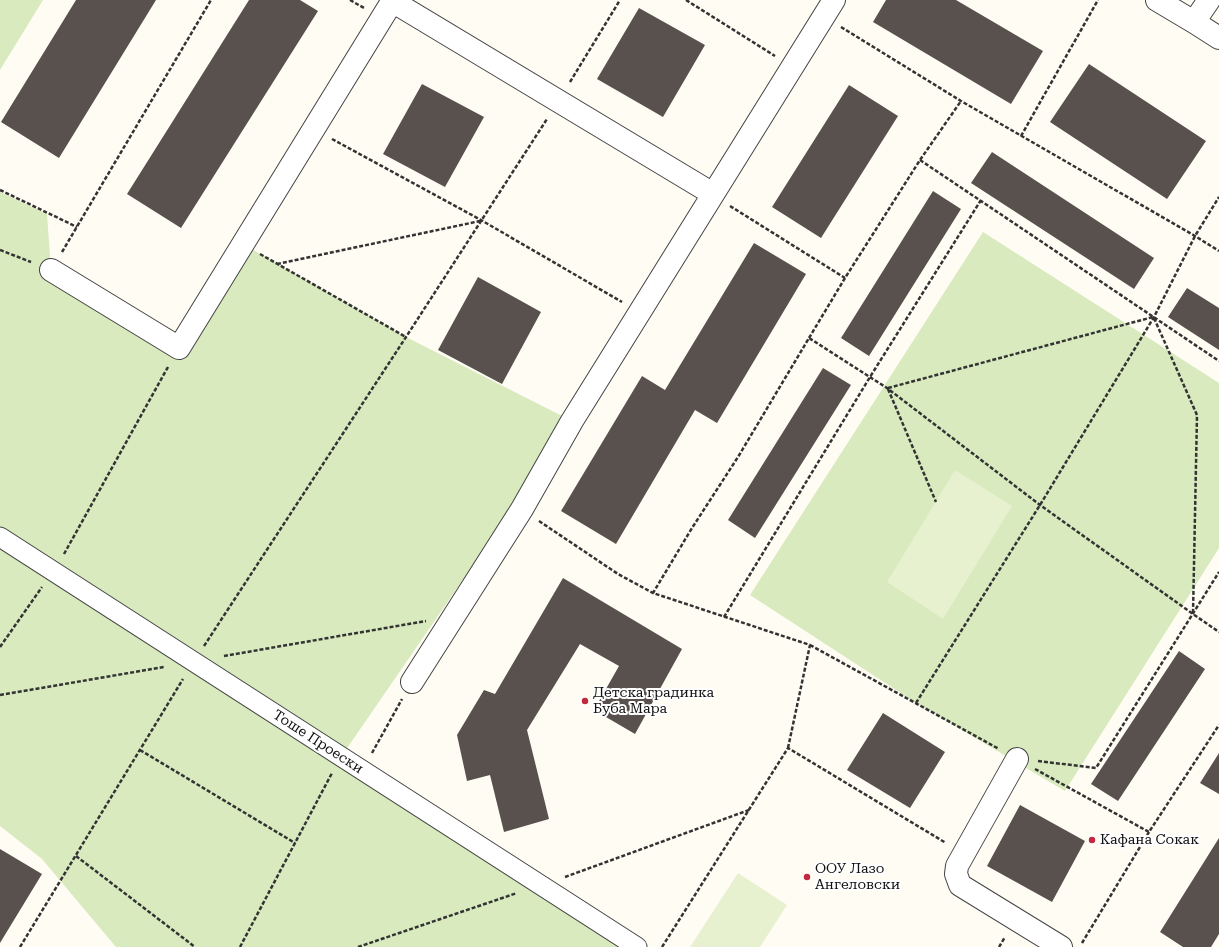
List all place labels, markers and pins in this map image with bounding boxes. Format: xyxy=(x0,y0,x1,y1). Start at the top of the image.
place label: Детска градинка Буба Мара xyxy=(593,685,714,718)
marker: Детска градинка Буба Мара xyxy=(580,696,590,706)
place label: Кафана Сокак xyxy=(1100,832,1199,848)
marker: Кафана Сокак xyxy=(1087,835,1097,845)
place label: ООУ Лазо Ангеловски xyxy=(815,861,900,894)
marker: ООУ Лазо Ангеловски xyxy=(802,872,812,882)

